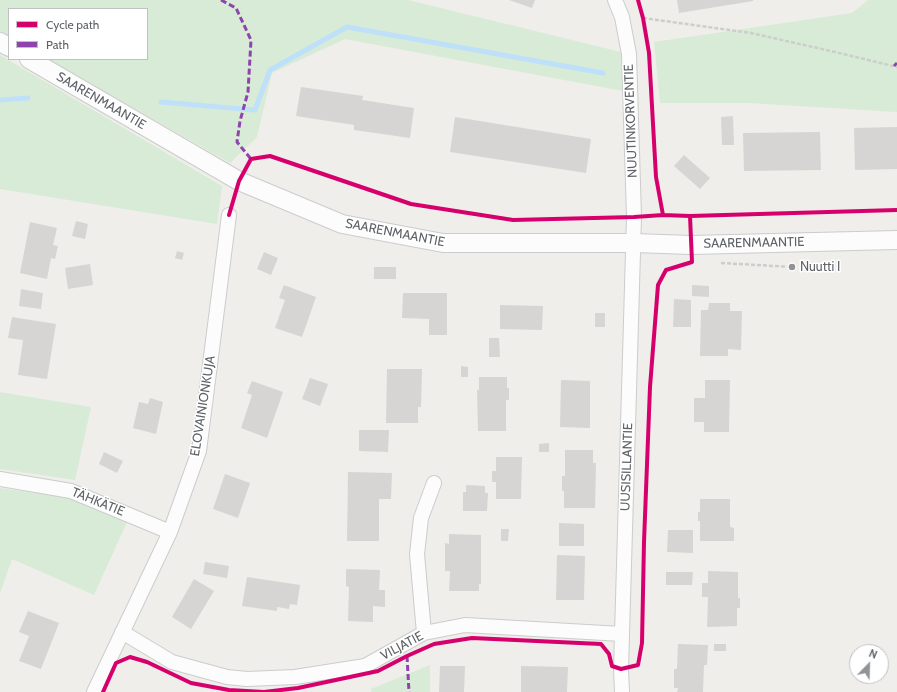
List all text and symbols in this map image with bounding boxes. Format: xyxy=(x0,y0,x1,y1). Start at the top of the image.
legend xyxy=(8,8,148,60)
text: Cycle path xyxy=(46,17,99,32)
text: Path xyxy=(46,37,69,52)
street label: NUUTINKORVENTIE xyxy=(621,64,641,178)
street label: SAARENMAANTIE xyxy=(53,69,149,133)
street label: SAARENMAANTIE xyxy=(344,216,446,250)
street label: SAARENMAANTIE xyxy=(703,234,805,252)
place label: Nuutti I xyxy=(800,259,840,275)
marker: Nuutti I xyxy=(787,262,797,272)
street label: ELOVAINIONKUJA xyxy=(187,355,219,457)
street label: UUSISILLANTIE xyxy=(618,423,636,511)
street label: TÄHKÄTIE xyxy=(69,484,127,520)
street label: VILJATIE xyxy=(378,628,426,664)
north arrow xyxy=(849,644,889,684)
text: N xyxy=(867,646,880,662)

